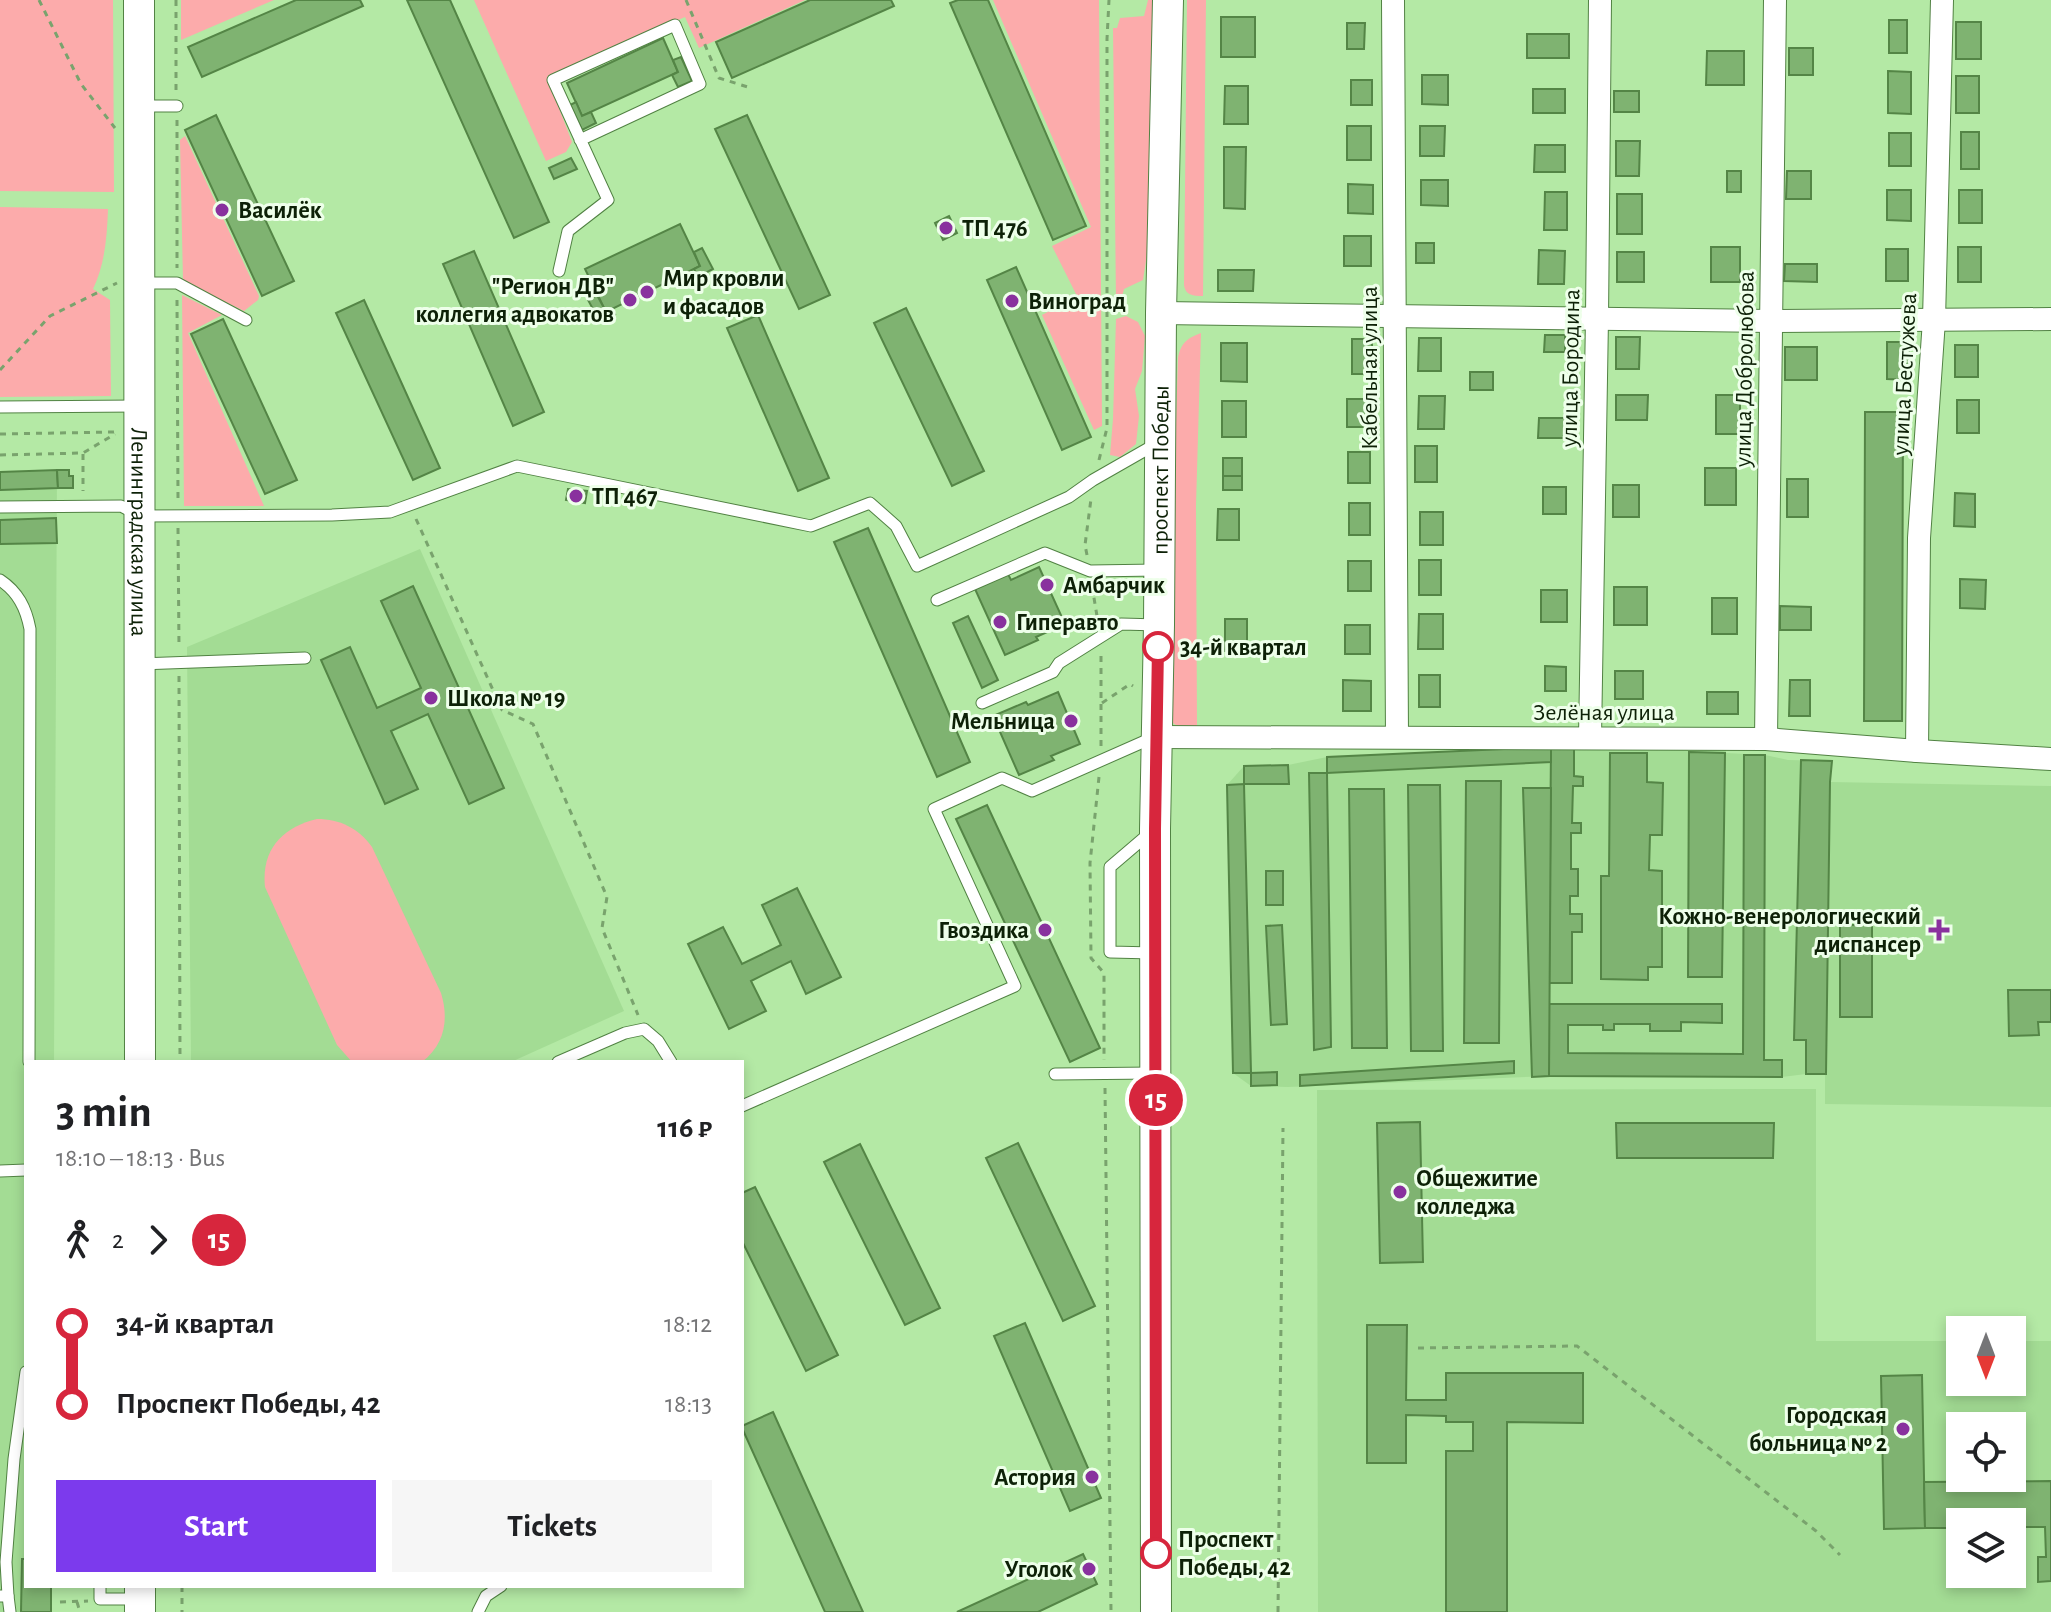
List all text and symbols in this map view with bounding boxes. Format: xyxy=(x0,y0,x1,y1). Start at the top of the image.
place label: Василёк xyxy=(238,199,322,223)
marker: Василёк xyxy=(213,201,231,219)
place label: ТП 476 xyxy=(962,217,1028,241)
marker: ТП 476 xyxy=(937,219,955,237)
place label: Мир кровли и фасадов xyxy=(663,267,784,319)
street label: улица Добролюбова xyxy=(1731,271,1759,468)
place label: "Регион ДВ" коллегия адвокатов xyxy=(415,275,614,327)
marker: Мир кровли и фасадов xyxy=(638,283,656,301)
street label: Кабельная улица xyxy=(1358,286,1382,450)
street label: улица Бородина xyxy=(1558,289,1584,448)
place label: Виноград xyxy=(1028,290,1126,314)
marker: "Регион ДВ" коллегия адвокатов xyxy=(621,291,639,309)
marker: Виноград xyxy=(1003,292,1021,310)
street label: улица Бестужева xyxy=(1889,292,1921,457)
street label: проспект Победы xyxy=(1148,385,1174,555)
street label: Ленинградская улица xyxy=(126,427,151,637)
place label: ТП 467 xyxy=(592,485,658,509)
marker: ТП 467 xyxy=(567,487,585,505)
place label: Амбарчик xyxy=(1063,574,1165,598)
marker: Амбарчик xyxy=(1038,576,1056,594)
place label: Гиперавто xyxy=(1016,611,1119,635)
marker: Гиперавто xyxy=(991,613,1009,631)
marker: 34-й квартал xyxy=(1143,632,1173,662)
place label: 34-й квартал xyxy=(1180,636,1307,660)
place label: Школа № 19 xyxy=(447,687,565,711)
marker: Школа № 19 xyxy=(422,689,440,707)
street label: Зелёная улица xyxy=(1533,701,1675,725)
place label: Мельница xyxy=(951,710,1055,734)
marker: Мельница xyxy=(1062,712,1080,730)
place label: Кожно-венерологический диспансер xyxy=(1658,905,1921,957)
place label: Гвоздика xyxy=(938,919,1029,943)
marker: Кожно-венерологический диспансер xyxy=(1928,919,1950,941)
marker: Гвоздика xyxy=(1036,921,1054,939)
line badge: 15 xyxy=(1120,1074,1192,1126)
text: 15 xyxy=(1145,1086,1167,1114)
text: 3 min xyxy=(56,1091,152,1135)
text: 116 ₽ xyxy=(657,1113,712,1143)
text: 18:10 – 18:13 · Bus xyxy=(56,1145,225,1171)
place label: Общежитие колледжа xyxy=(1416,1167,1538,1219)
marker: Общежитие колледжа xyxy=(1391,1183,1409,1201)
icon: walk xyxy=(56,1218,100,1262)
icon: forward xyxy=(136,1218,180,1262)
text: 15 xyxy=(208,1226,230,1254)
text: 2 xyxy=(112,1227,124,1253)
text: 34-й квартал xyxy=(116,1309,274,1339)
text: 18:12 xyxy=(664,1311,712,1337)
north arrow xyxy=(1946,1316,2026,1396)
map controls xyxy=(1946,1316,2026,1588)
text: Проспект Победы, 42 xyxy=(116,1389,381,1419)
text: 18:13 xyxy=(665,1391,712,1417)
place label: Городская больница № 2 xyxy=(1749,1404,1887,1456)
button: locate xyxy=(1946,1412,2026,1492)
marker: Городская больница № 2 xyxy=(1894,1420,1912,1438)
place label: Астория xyxy=(994,1466,1076,1490)
marker: Астория xyxy=(1083,1468,1101,1486)
button: Start xyxy=(56,1480,376,1572)
button: Tickets xyxy=(392,1480,712,1572)
button: layers xyxy=(1946,1508,2026,1588)
place label: Проспект Победы, 42 xyxy=(1178,1528,1291,1580)
marker: Проспект Победы, 42 xyxy=(1141,1538,1171,1568)
place label: Уголок xyxy=(1005,1558,1073,1582)
marker: Уголок xyxy=(1080,1560,1098,1578)

